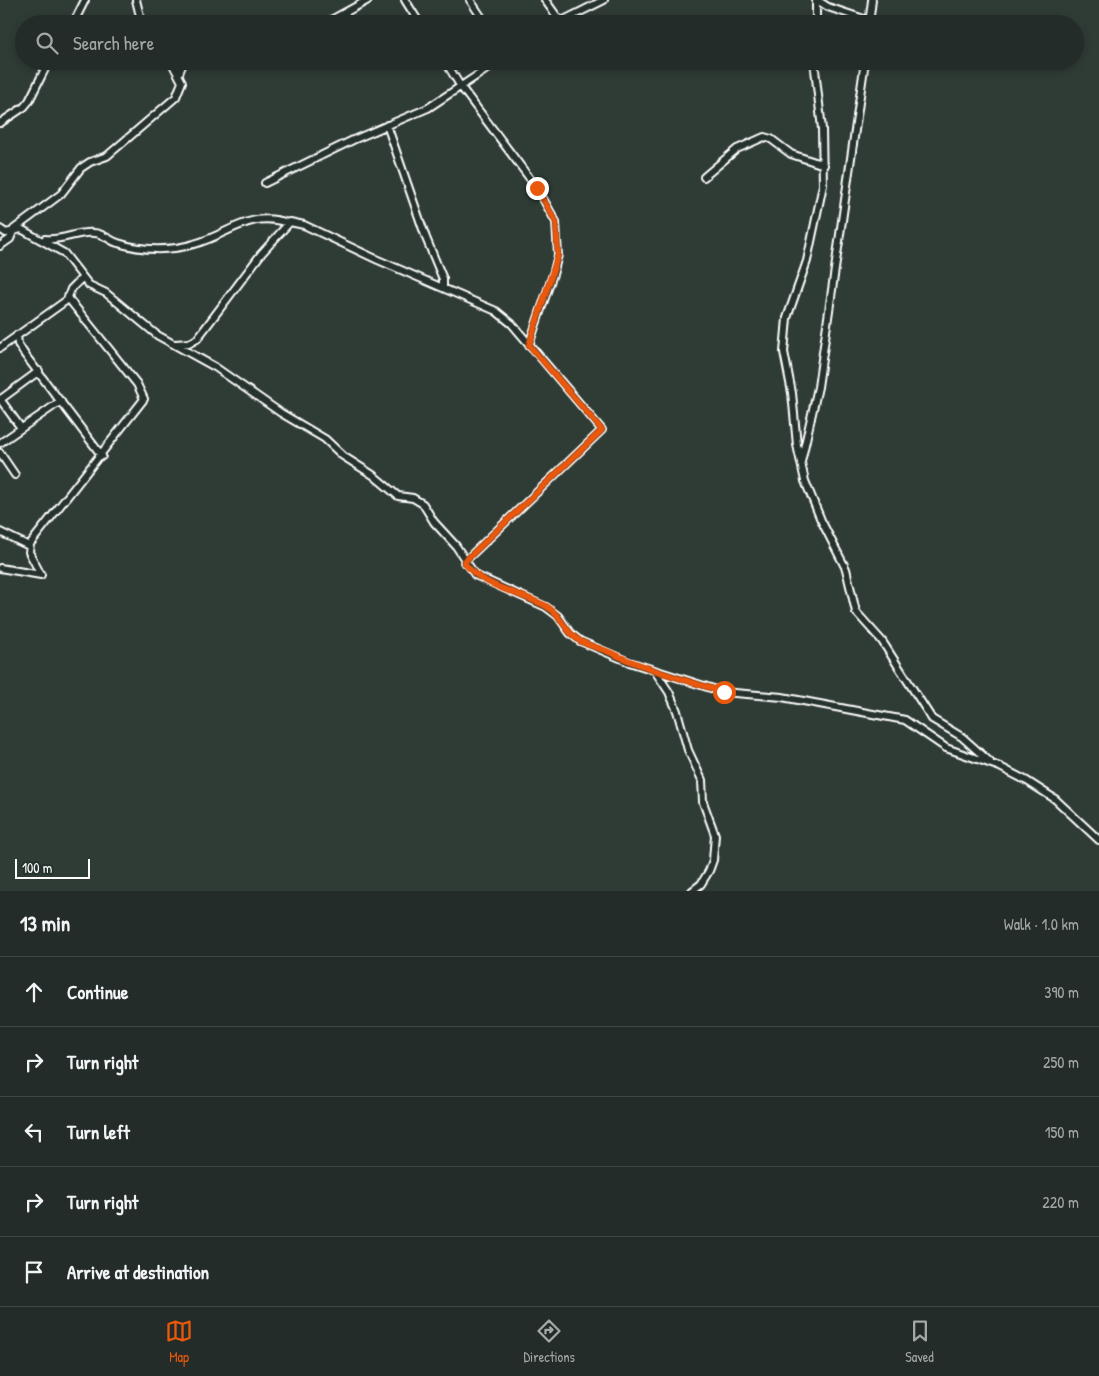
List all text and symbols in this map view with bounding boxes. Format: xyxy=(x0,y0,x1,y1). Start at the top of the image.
search box xyxy=(15,15,1084,70)
icon: search xyxy=(33,29,61,57)
text: Search here xyxy=(73,30,154,56)
route end xyxy=(526,177,549,200)
route start xyxy=(713,681,736,704)
scale bar xyxy=(15,856,90,879)
text: 100 m xyxy=(22,858,52,877)
text: 13 min xyxy=(20,909,70,938)
text: Walk · 1.0 km xyxy=(1004,913,1079,935)
icon: ahead xyxy=(20,978,48,1006)
text: Continue xyxy=(67,979,128,1005)
text: 390 m xyxy=(1044,981,1079,1003)
icon: right xyxy=(20,1048,48,1076)
text: Turn right xyxy=(67,1049,138,1075)
text: 250 m xyxy=(1043,1051,1079,1073)
icon: left xyxy=(20,1118,48,1146)
text: Turn left xyxy=(67,1119,130,1145)
text: 150 m xyxy=(1045,1121,1079,1143)
icon: right xyxy=(20,1188,48,1216)
text: Turn right xyxy=(67,1189,138,1215)
text: 220 m xyxy=(1042,1191,1079,1213)
icon: arrive xyxy=(20,1258,48,1286)
text: Arrive at destination xyxy=(67,1259,209,1285)
tab: Map xyxy=(165,1317,193,1366)
tab: Directions xyxy=(523,1317,575,1366)
tab: Saved xyxy=(905,1317,934,1366)

